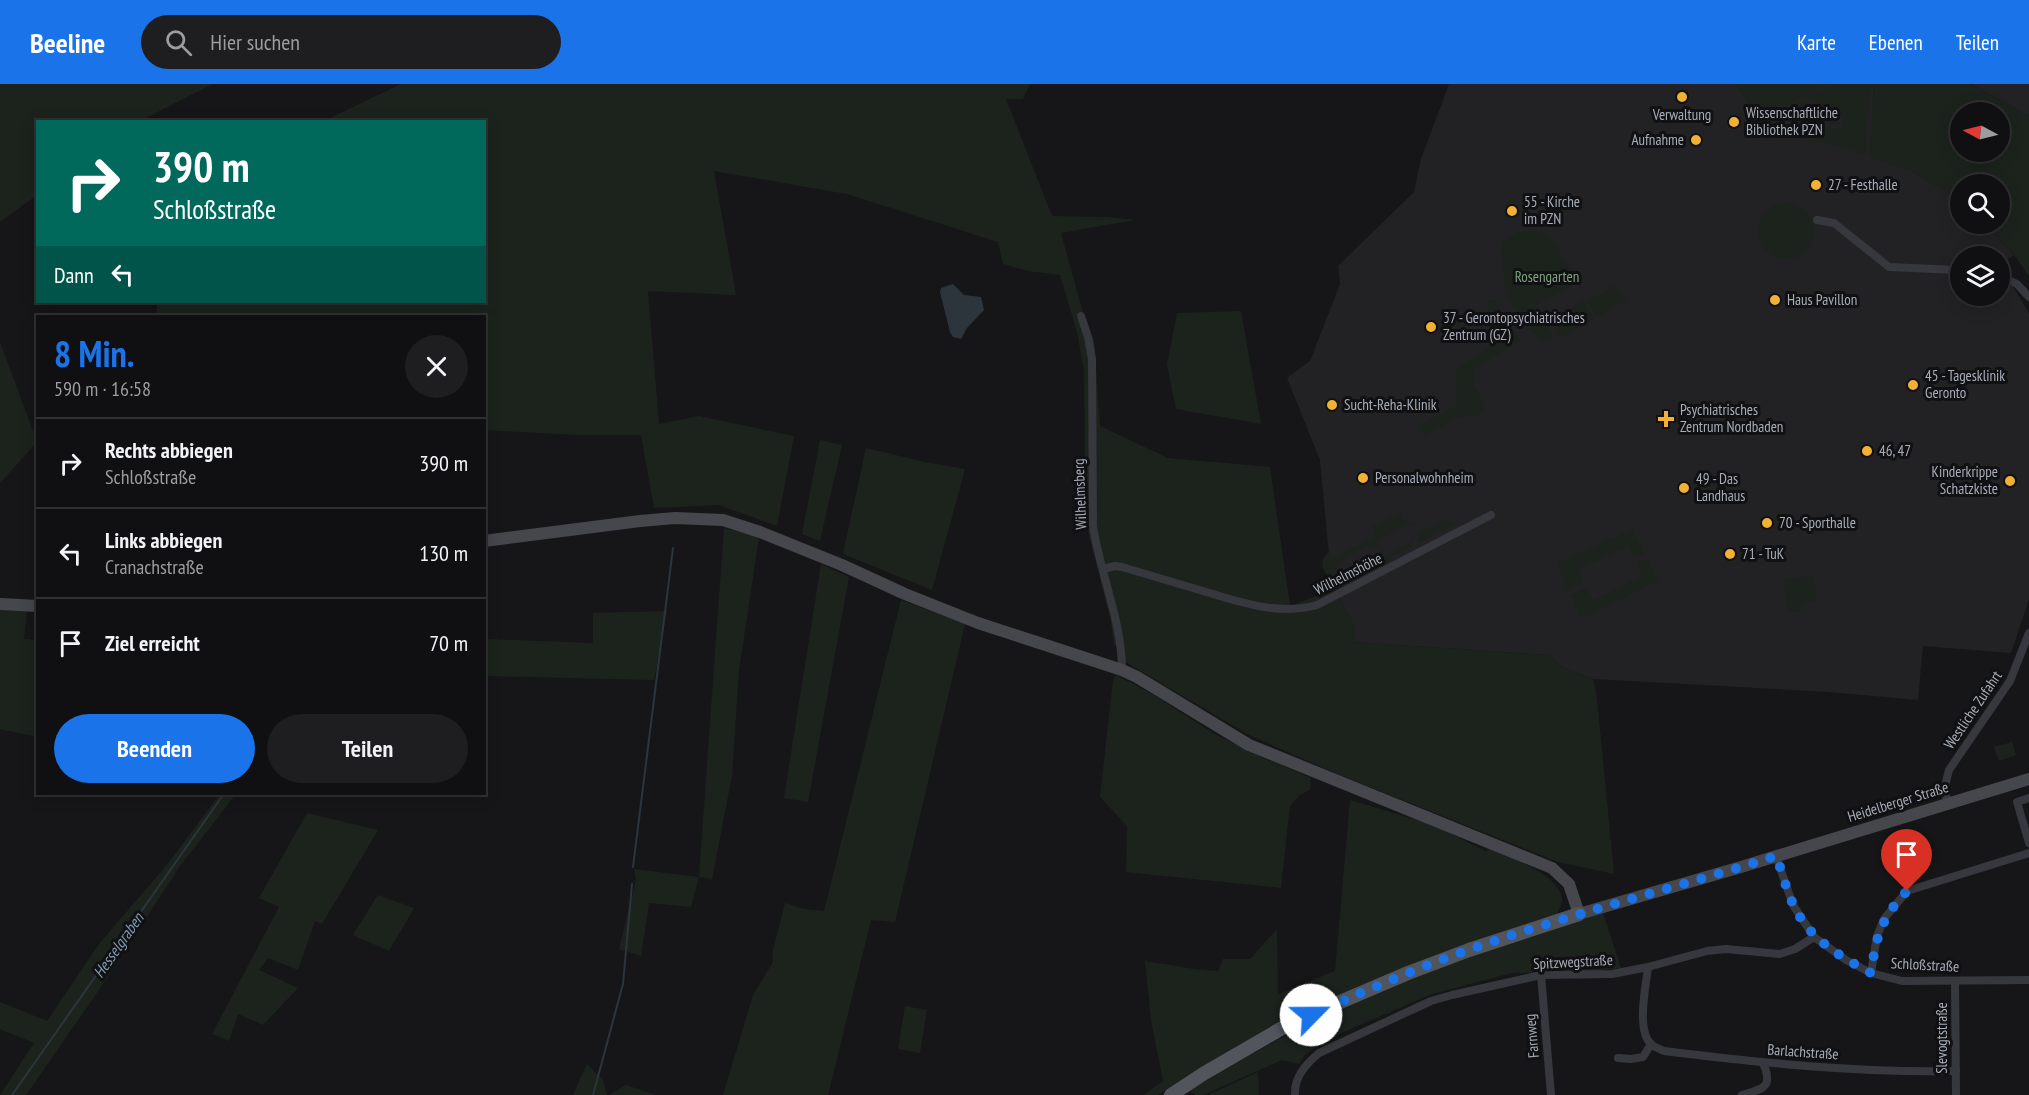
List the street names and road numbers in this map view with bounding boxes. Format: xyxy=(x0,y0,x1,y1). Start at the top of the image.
street label: Wilhelmsberg xyxy=(1069,458,1090,530)
street label: Wilhelmshöhe xyxy=(1311,548,1385,599)
street label: Westliche Zufahrt xyxy=(1939,667,2006,753)
street label: Heidelberger Straße xyxy=(1845,777,1951,826)
street label: Spitzwegstraße xyxy=(1533,950,1613,973)
street label: Schloßstraße xyxy=(1890,953,1960,976)
street label: Slevogtstraße xyxy=(1932,1002,1951,1074)
street label: Farnweg xyxy=(1520,1013,1543,1059)
street label: Barlachstraße xyxy=(1767,1040,1839,1063)

